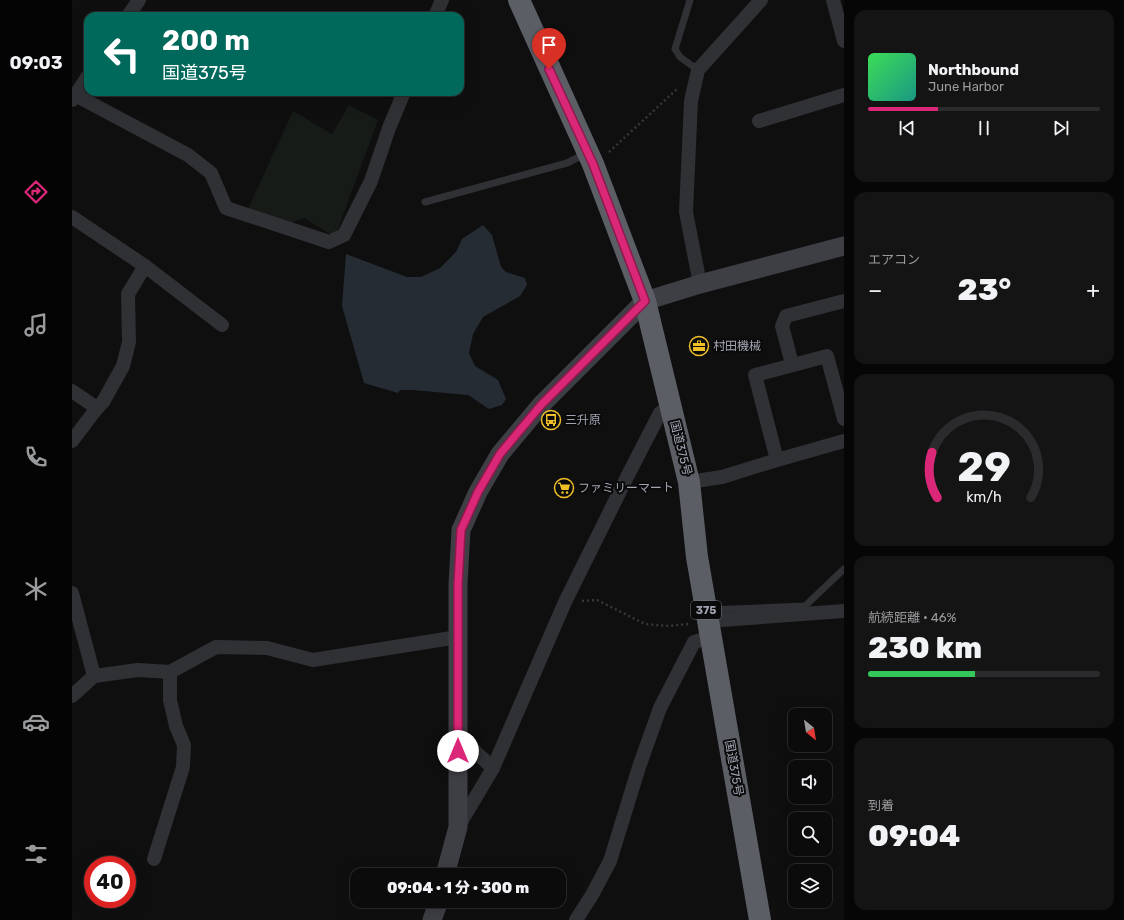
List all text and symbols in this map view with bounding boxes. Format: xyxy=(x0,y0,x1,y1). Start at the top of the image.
text: 200 m xyxy=(162,24,250,57)
icon: left xyxy=(96,28,148,80)
pin xyxy=(532,28,566,69)
icon: arrive xyxy=(538,34,560,56)
text: 09:03 xyxy=(9,52,63,74)
text: Northbound xyxy=(928,61,1019,79)
text: 国道375号 xyxy=(162,62,247,84)
text: June Harbor xyxy=(928,79,1004,94)
icon: previous xyxy=(896,117,918,139)
icon: pause xyxy=(973,117,995,139)
icon: next xyxy=(1050,117,1072,139)
icon: directions xyxy=(22,178,50,206)
text: エアコン xyxy=(868,252,920,267)
text: 23° xyxy=(958,272,1011,308)
text: − xyxy=(868,277,882,304)
text: + xyxy=(1086,277,1100,304)
icon: music xyxy=(22,311,50,339)
office icon: 村田機械 xyxy=(688,335,710,357)
place label: 村田機械 xyxy=(713,339,761,353)
bus stop icon: 三升原 xyxy=(540,409,562,431)
place label: 三升原 xyxy=(565,413,601,427)
street label: 国道375号 xyxy=(667,419,695,477)
text: 29 xyxy=(957,442,1011,491)
icon: phone xyxy=(22,443,50,471)
supermarket icon: ファミリーマート xyxy=(553,477,575,499)
place label: ファミリーマート xyxy=(578,481,674,495)
text: km/h xyxy=(966,489,1002,506)
icon: climate xyxy=(22,575,50,603)
road number: 375 xyxy=(691,601,721,619)
text: 航続距離 · 46% xyxy=(868,610,956,625)
text: 230 km xyxy=(868,630,982,666)
icon: car xyxy=(22,708,50,736)
north arrow xyxy=(788,708,832,752)
map controls xyxy=(788,708,832,908)
position arrow xyxy=(437,730,479,772)
street label: 国道375号 xyxy=(722,739,746,797)
button: sound xyxy=(788,760,832,804)
text: 到着 xyxy=(868,798,894,813)
button: search xyxy=(788,812,832,856)
text: 09:04 xyxy=(868,818,960,854)
icon: filters xyxy=(22,840,50,868)
speed limit sign: 40 xyxy=(84,856,136,908)
button: layers xyxy=(788,864,832,908)
text: 09:04 · 1 分 · 300 m xyxy=(387,879,529,897)

